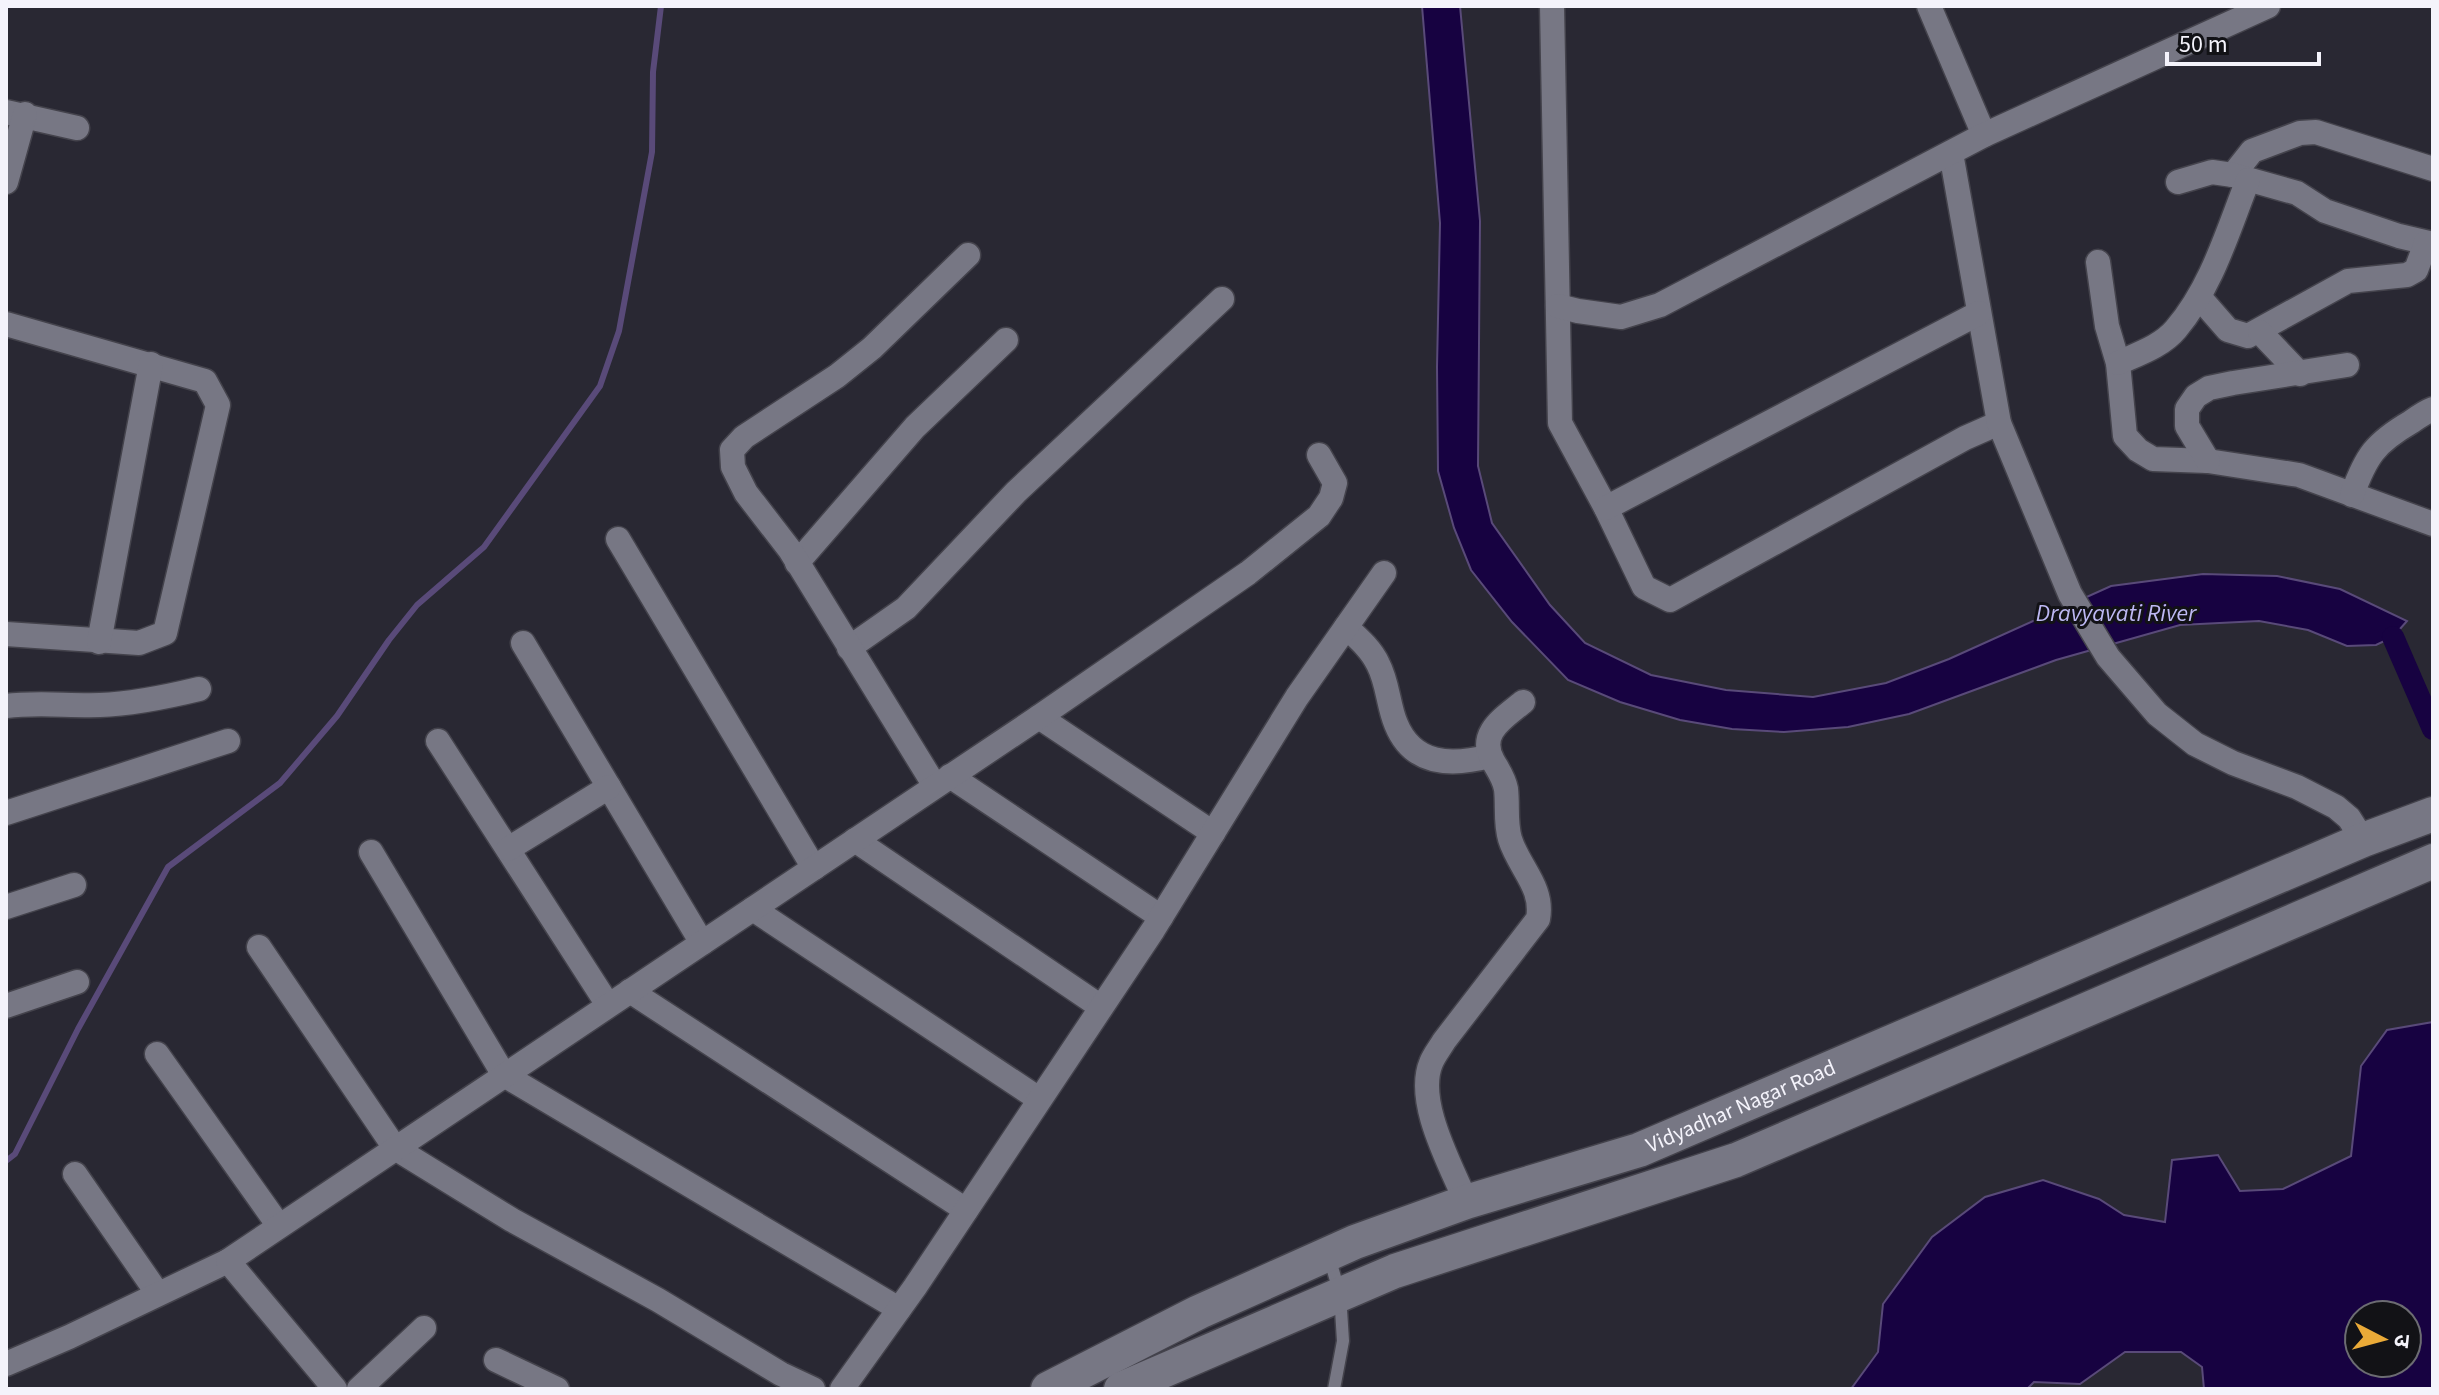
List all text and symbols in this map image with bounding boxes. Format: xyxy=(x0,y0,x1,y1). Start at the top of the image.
scale bar xyxy=(2167,16,2319,66)
text: 50 m xyxy=(2179,27,2228,62)
water label: Dravyavati River xyxy=(2036,596,2198,631)
street label: Vidyadhar Nagar Road xyxy=(1641,1052,1841,1161)
north arrow xyxy=(2343,1299,2423,1379)
text: उ xyxy=(2385,1333,2418,1350)

